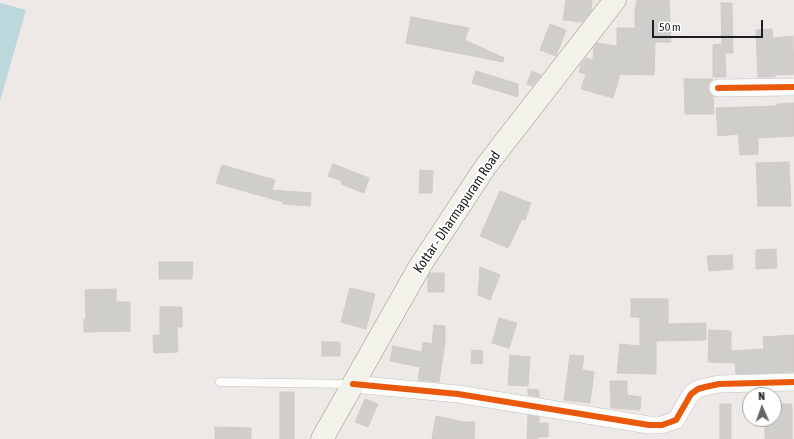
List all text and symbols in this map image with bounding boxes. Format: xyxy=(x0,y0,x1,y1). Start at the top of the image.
scale bar xyxy=(654,12,765,38)
text: 50 m xyxy=(659,20,681,34)
street label: Kottar - Dharmapuram Road xyxy=(410,148,504,276)
north arrow xyxy=(742,387,782,427)
text: N xyxy=(758,390,765,402)

